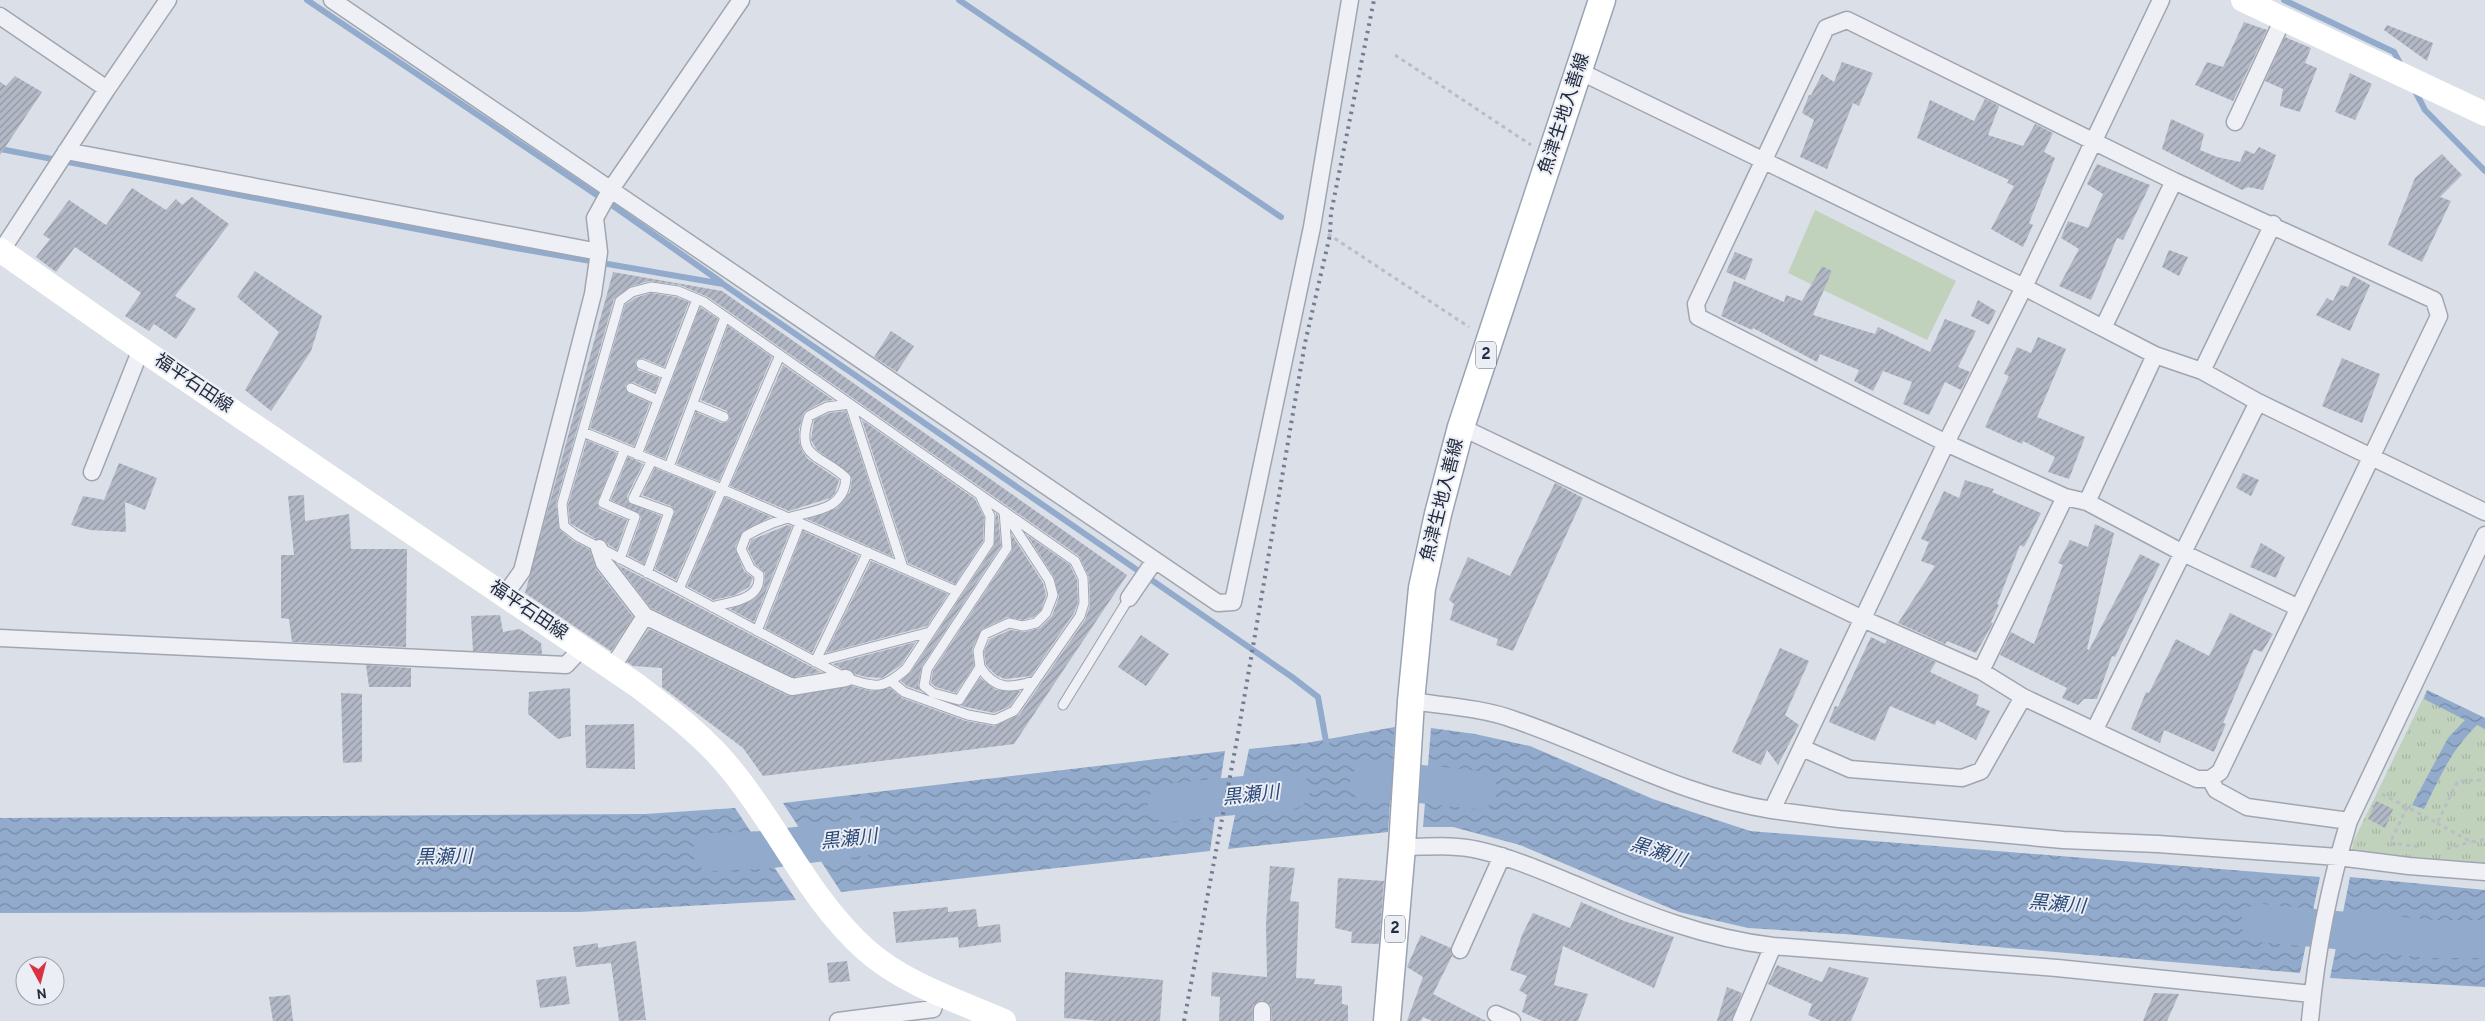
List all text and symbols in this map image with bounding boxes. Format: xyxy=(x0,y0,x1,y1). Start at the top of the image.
street label: 魚津生地入善線 xyxy=(1535,51,1595,177)
road number: 2 xyxy=(1476,342,1496,368)
street label: 福平石田線 xyxy=(149,349,237,419)
street label: 魚津生地入善線 xyxy=(1417,436,1469,564)
street label: 福平石田線 xyxy=(484,576,572,646)
water label: 黒瀬川 xyxy=(1221,781,1283,811)
water label: 黒瀬川 xyxy=(819,825,881,855)
water label: 黒瀬川 xyxy=(1627,833,1691,874)
water label: 黒瀬川 xyxy=(415,845,475,870)
water label: 黒瀬川 xyxy=(2028,891,2088,920)
road number: 2 xyxy=(1385,916,1405,942)
north arrow xyxy=(15,956,65,1006)
text: N xyxy=(35,983,47,1001)

